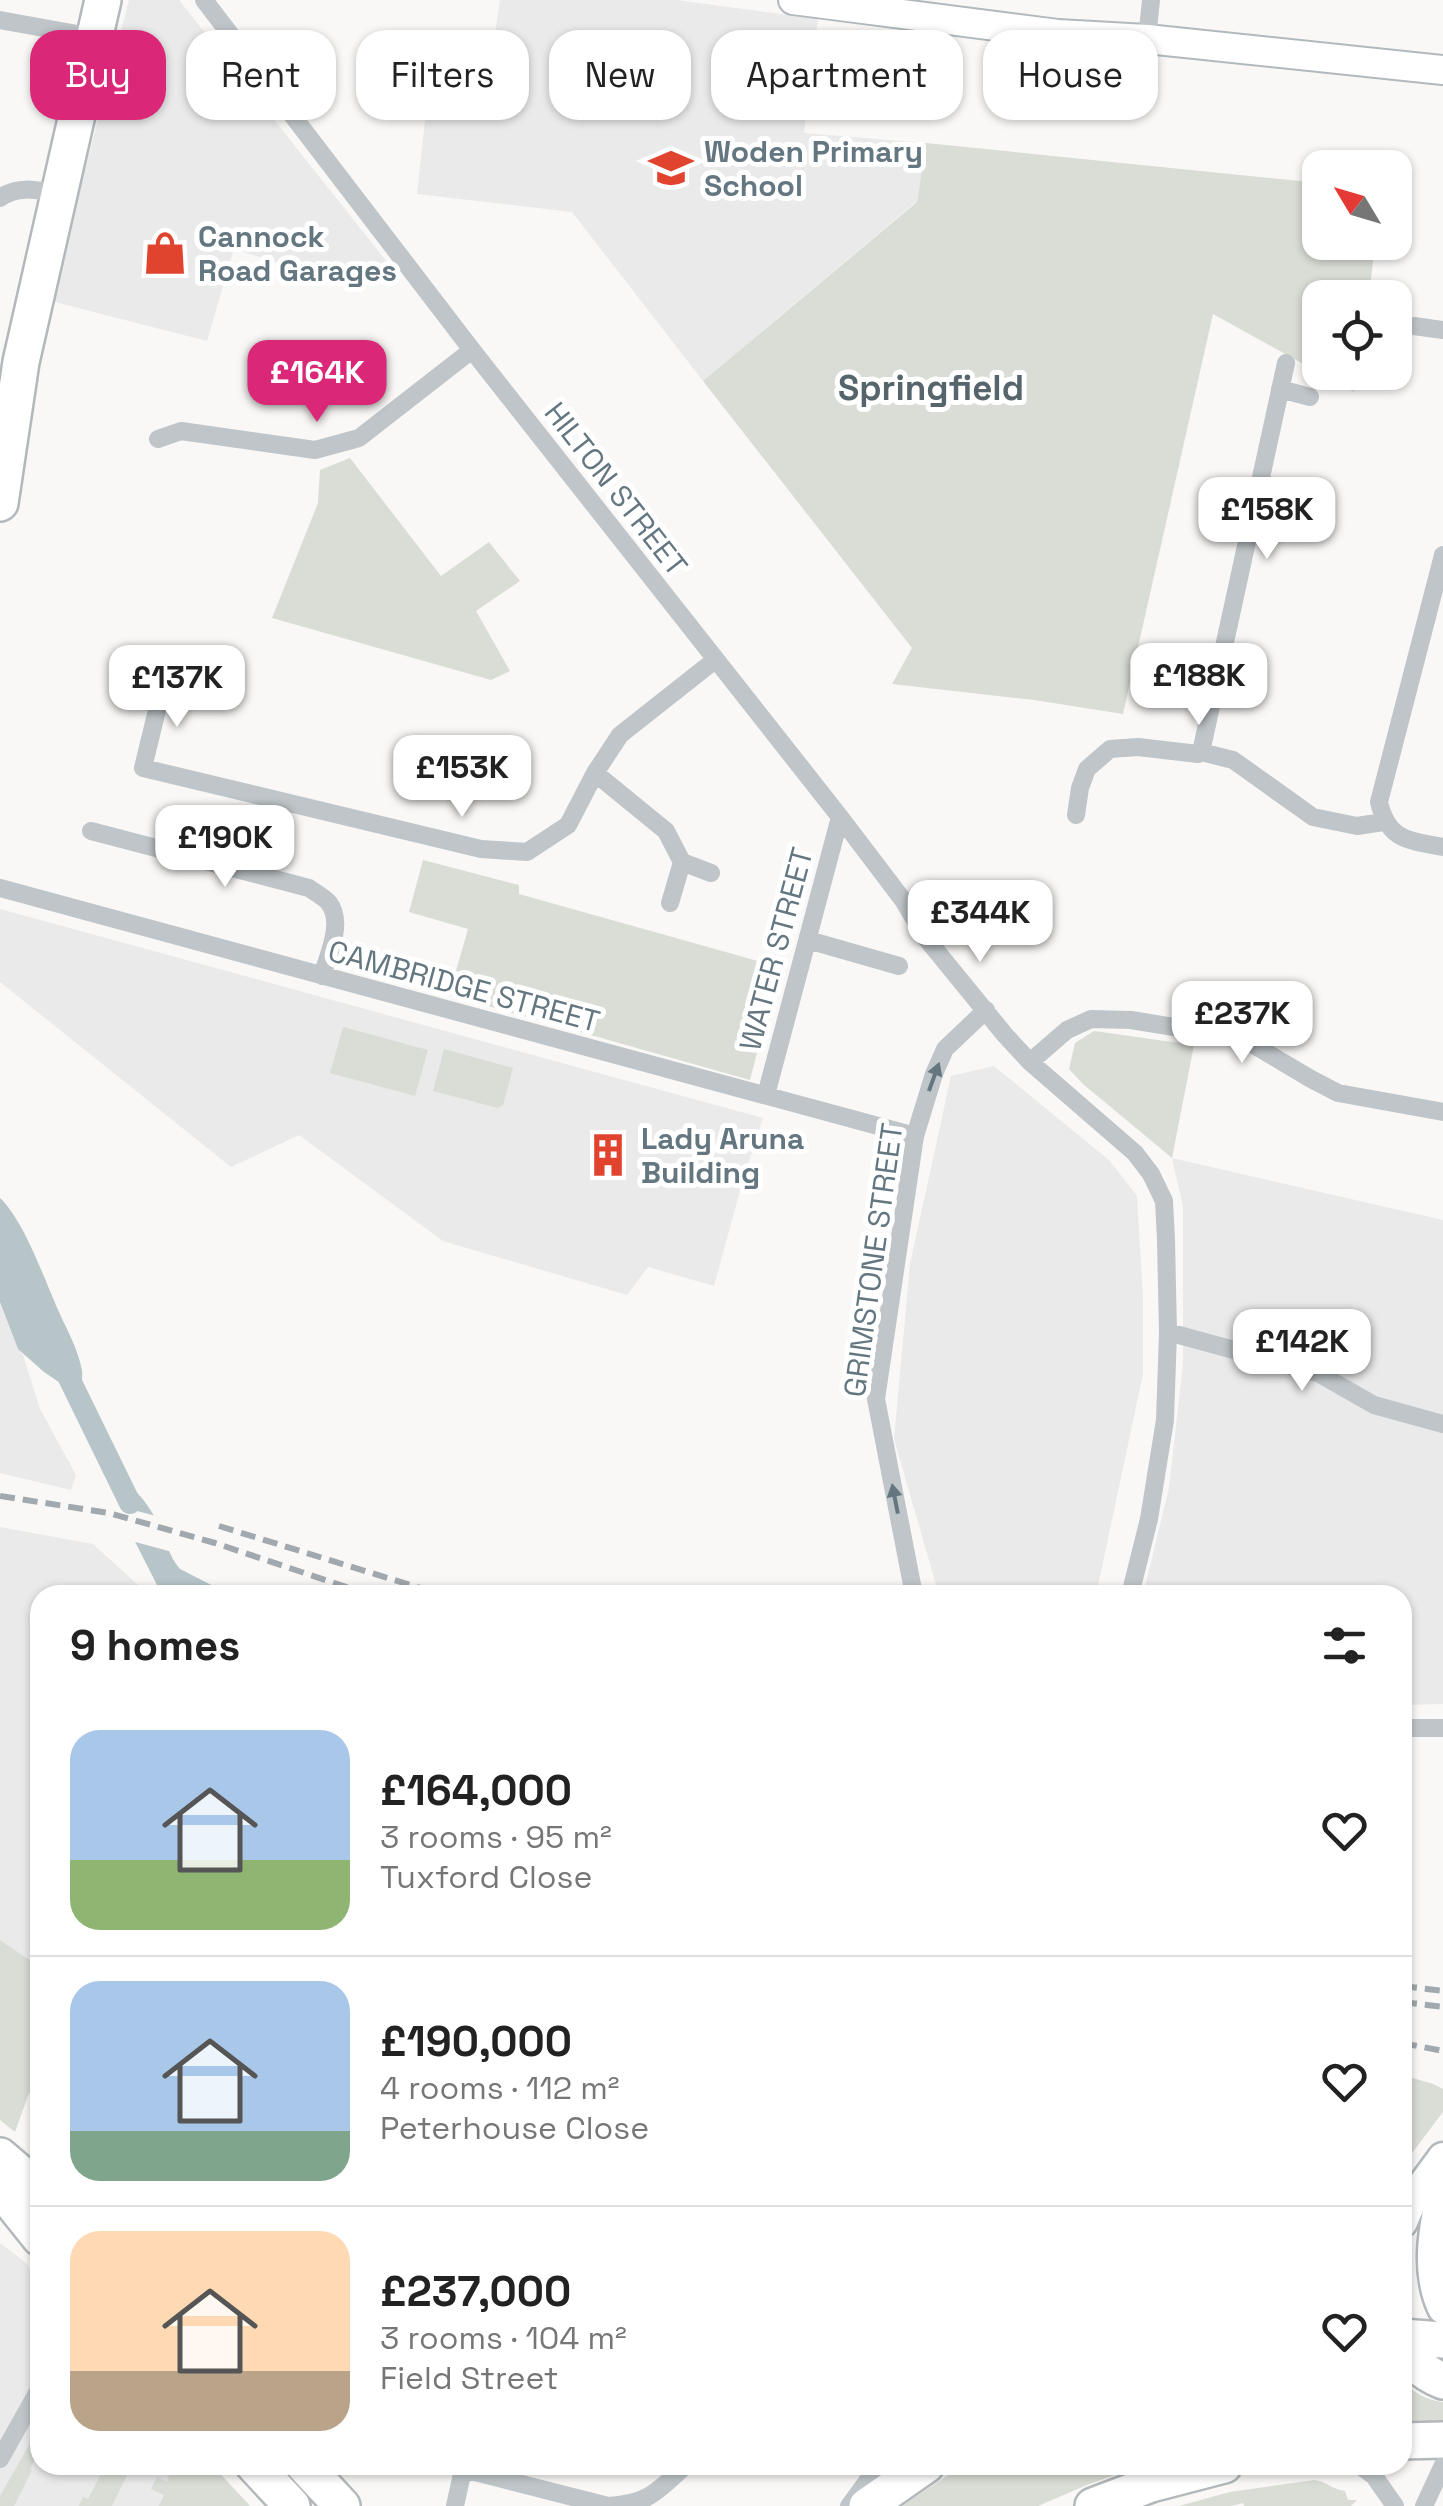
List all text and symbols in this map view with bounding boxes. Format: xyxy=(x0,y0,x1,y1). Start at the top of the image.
chip: Buy xyxy=(30,30,166,120)
chip: Rent xyxy=(186,30,336,120)
chip: Filters xyxy=(356,30,529,120)
chip: New xyxy=(549,30,691,120)
chip: Apartment xyxy=(711,30,963,120)
chip: House xyxy=(983,30,1158,120)
place label: Woden Primary School xyxy=(704,132,923,205)
school or university icon: Woden Primary School xyxy=(647,144,695,192)
north arrow xyxy=(1302,150,1412,260)
map controls xyxy=(1302,150,1412,390)
place label: Cannock Road Garages xyxy=(198,217,397,290)
shop icon: Cannock Road Garages xyxy=(141,229,189,277)
button: locate xyxy=(1302,280,1412,390)
pin: £164K xyxy=(247,340,387,425)
text: £164K xyxy=(269,352,365,392)
district label: Springfield xyxy=(838,366,1024,410)
street label: HILTON STREET xyxy=(536,394,696,584)
pin: £158K xyxy=(1197,477,1337,562)
text: £158K xyxy=(1220,489,1314,529)
pin: £188K xyxy=(1129,643,1269,728)
pin: £137K xyxy=(107,645,247,730)
text: £188K xyxy=(1152,655,1246,695)
text: £137K xyxy=(131,657,223,697)
pin: £153K xyxy=(392,735,532,820)
text: £153K xyxy=(415,747,509,787)
pin: £190K xyxy=(155,805,295,890)
text: £190K xyxy=(177,817,273,857)
street label: WATER STREET xyxy=(730,843,822,1055)
pin: £344K xyxy=(910,880,1050,965)
text: £344K xyxy=(930,892,1030,932)
street label: CAMBRIDGE STREET xyxy=(324,931,604,1041)
pin: £237K xyxy=(1172,981,1312,1066)
text: £237K xyxy=(1194,993,1290,1033)
one-way arrow xyxy=(927,1062,942,1092)
place label: Lady Aruna Building xyxy=(641,1119,804,1192)
street label: GRIMSTONE STREET xyxy=(834,1120,912,1400)
building icon: Lady Aruna Building xyxy=(584,1131,632,1179)
pin: £142K xyxy=(1232,1309,1372,1394)
text: £142K xyxy=(1255,1321,1349,1361)
one-way arrow xyxy=(887,1483,902,1514)
icon: filters xyxy=(1317,1618,1372,1673)
text: 9 homes xyxy=(70,1619,240,1672)
text: £164,000 xyxy=(380,1764,572,1817)
icon: home xyxy=(150,1770,270,1890)
icon: heart xyxy=(1317,1803,1372,1858)
text: 3 rooms · 95 m² xyxy=(380,1817,612,1857)
text: Tuxford Close xyxy=(380,1857,592,1897)
text: £190,000 xyxy=(380,2015,572,2068)
icon: home xyxy=(150,2021,270,2141)
icon: heart xyxy=(1317,2054,1372,2109)
text: 4 rooms · 112 m² xyxy=(380,2068,620,2108)
text: Peterhouse Close xyxy=(380,2108,649,2148)
text: £237,000 xyxy=(380,2265,571,2318)
icon: home xyxy=(150,2271,270,2391)
icon: heart xyxy=(1317,2304,1372,2359)
text: 3 rooms · 104 m² xyxy=(380,2318,627,2358)
text: Field Street xyxy=(380,2358,559,2398)

